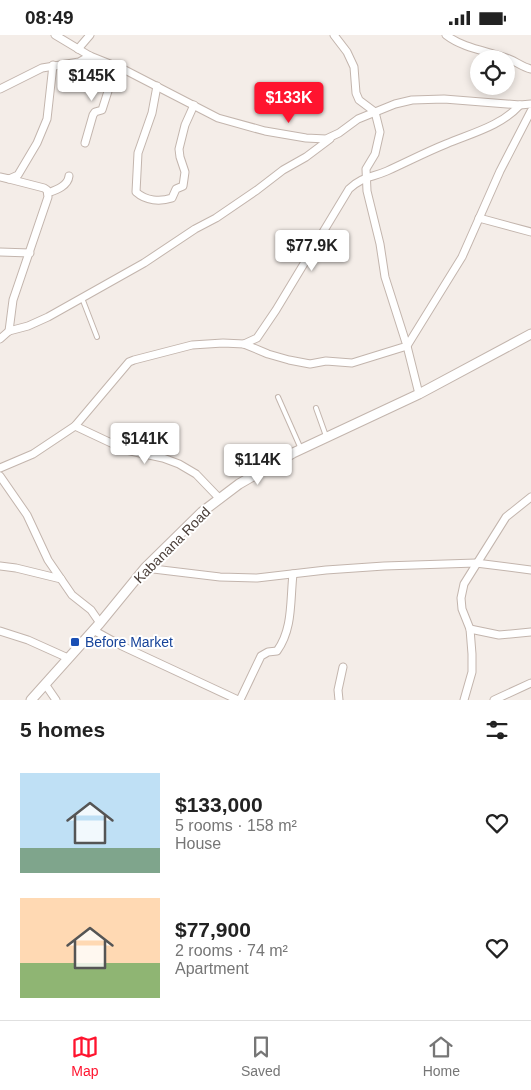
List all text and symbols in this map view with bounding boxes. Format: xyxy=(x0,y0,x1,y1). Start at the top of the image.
text: 08:49 xyxy=(25,7,74,28)
map controls xyxy=(470,50,515,95)
button: locate xyxy=(470,50,515,95)
pin: $145K xyxy=(57,59,127,102)
text: $145K xyxy=(68,67,116,84)
pin: $133K xyxy=(254,81,324,124)
text: $133K xyxy=(265,89,313,106)
pin: $77.9K xyxy=(271,229,353,272)
text: $77.9K xyxy=(286,237,338,254)
pin: $141K xyxy=(110,423,180,465)
text: $141K xyxy=(121,430,169,447)
pin: $114K xyxy=(223,443,293,486)
text: $114K xyxy=(235,451,281,468)
street label: Kabanana Road xyxy=(131,504,213,586)
place label: Before Market xyxy=(85,634,173,650)
marker: Before Market xyxy=(69,636,81,648)
icon: filters xyxy=(483,716,511,744)
text: 5 homes xyxy=(20,718,105,741)
icon: home xyxy=(60,793,120,853)
text: $133,000 xyxy=(175,793,263,816)
icon: heart xyxy=(483,809,511,837)
text: 5 rooms · 158 m² xyxy=(175,817,297,834)
text: House xyxy=(175,835,221,852)
icon: home xyxy=(60,918,120,978)
text: $77,900 xyxy=(175,918,251,941)
icon: heart xyxy=(483,934,511,962)
text: 2 rooms · 74 m² xyxy=(175,942,288,959)
text: Apartment xyxy=(175,960,249,977)
tab: Map xyxy=(71,1033,99,1079)
tab: Saved xyxy=(241,1033,281,1079)
tab: Home xyxy=(423,1033,460,1079)

